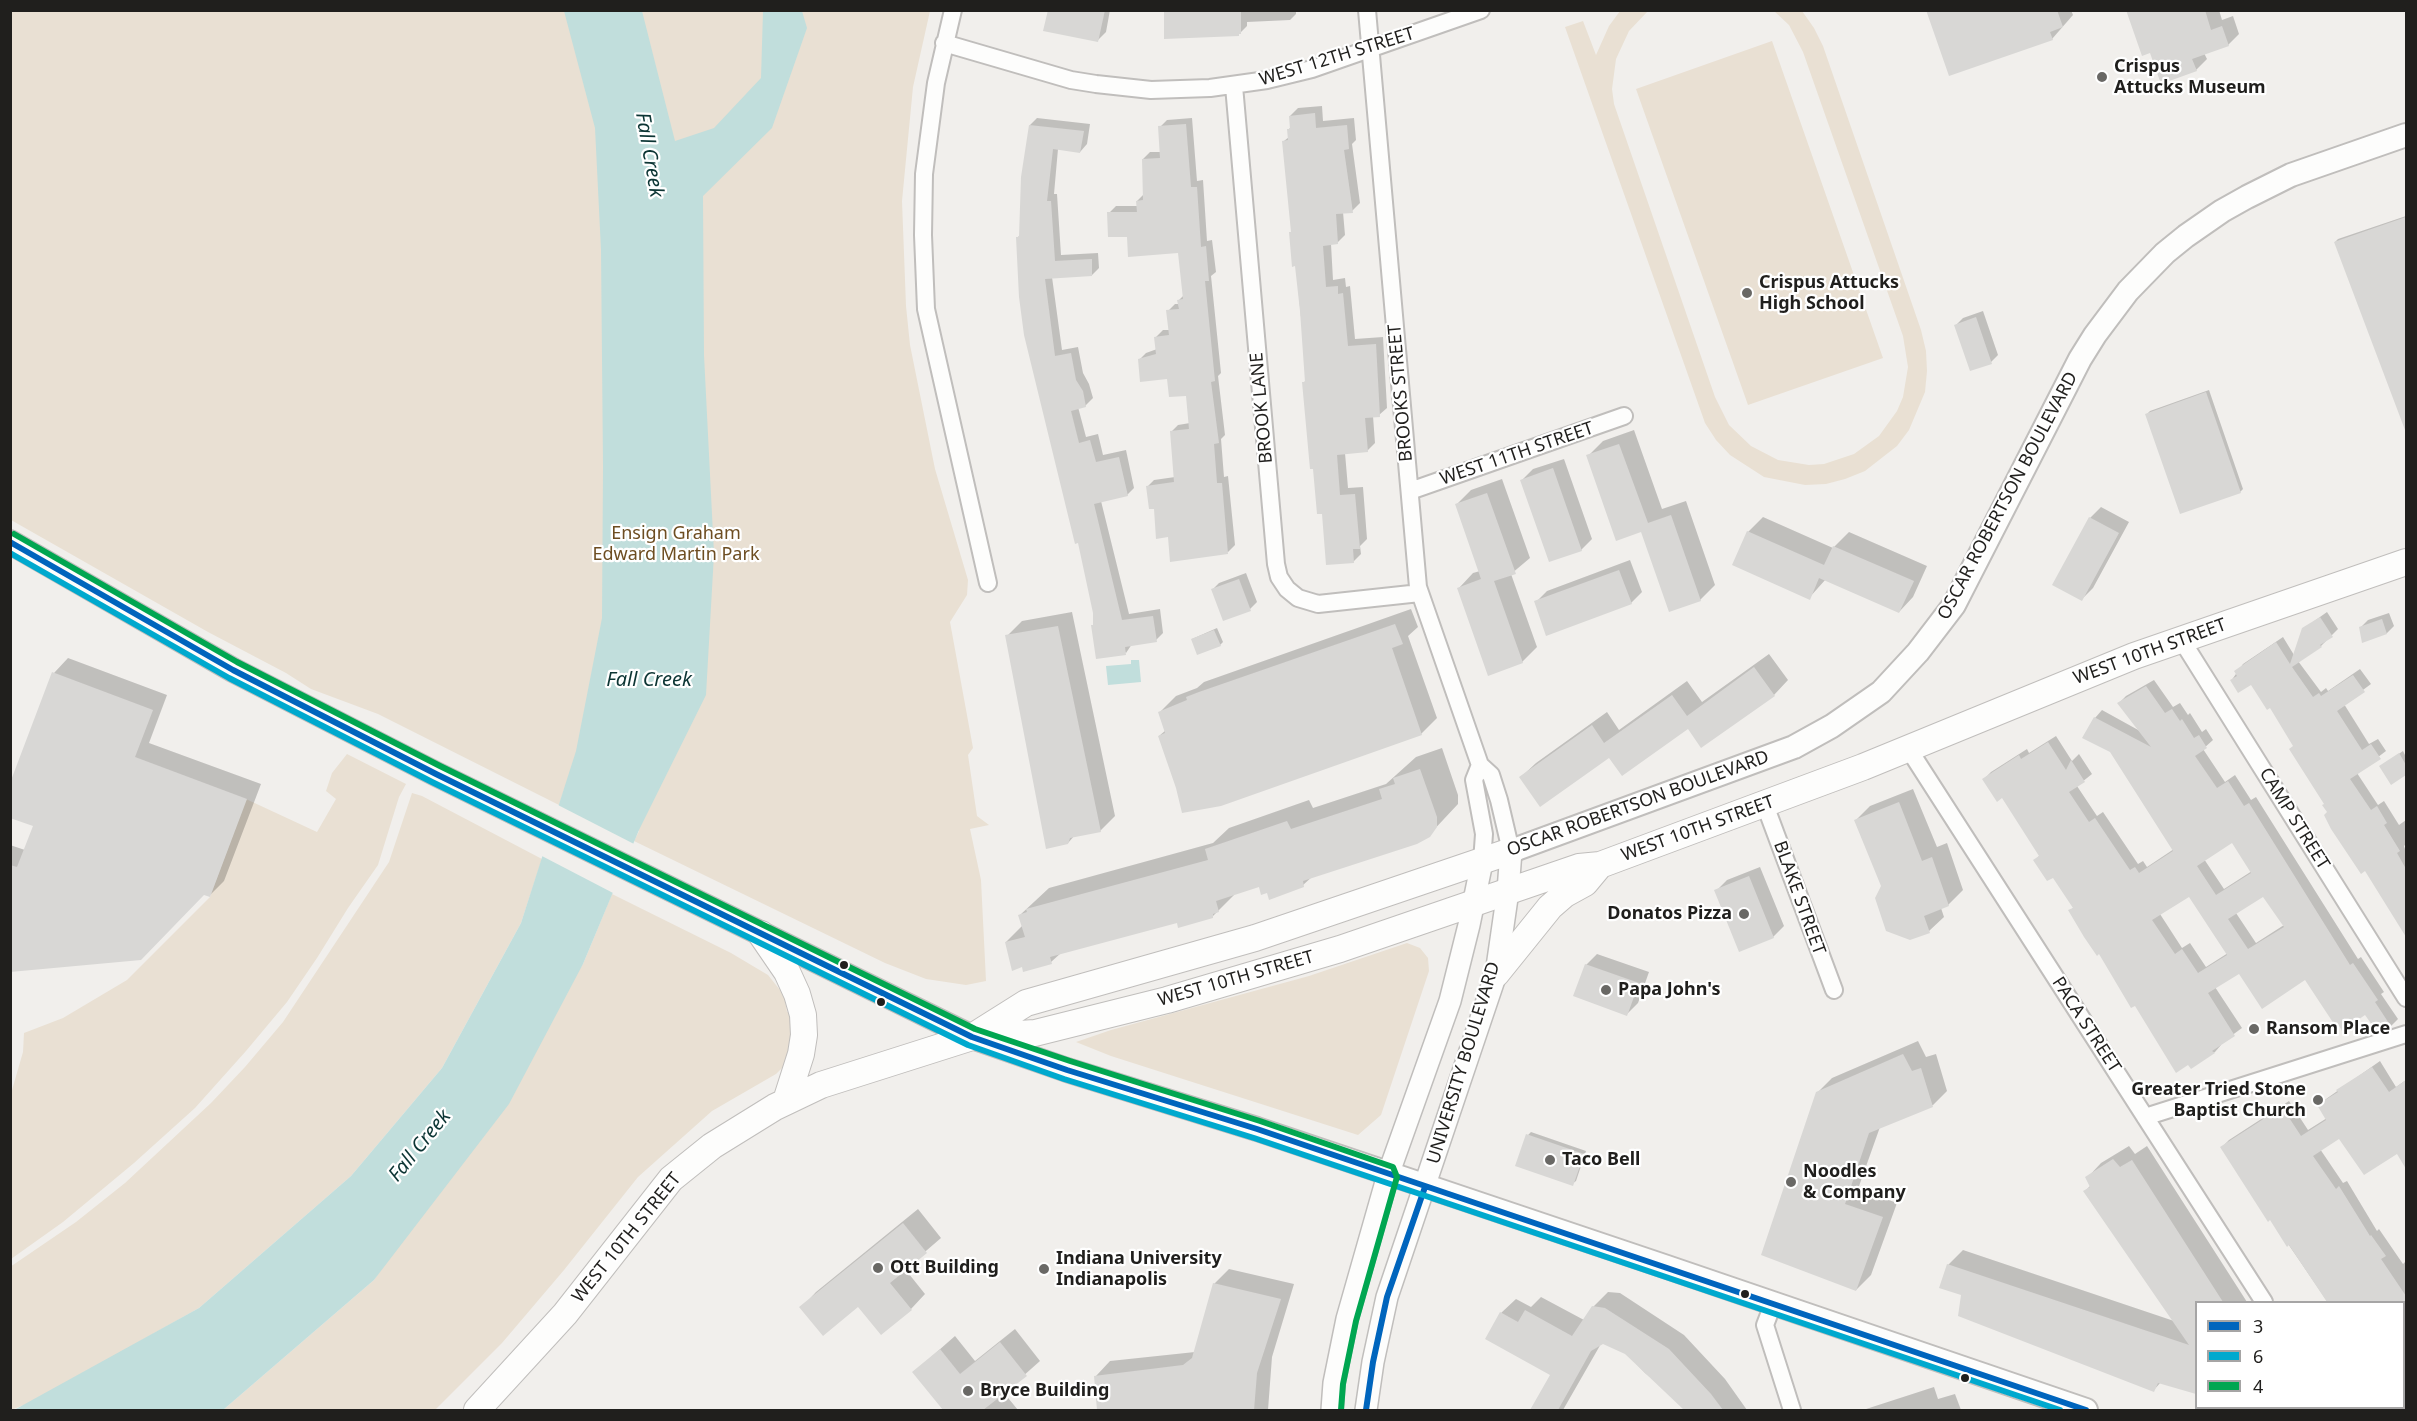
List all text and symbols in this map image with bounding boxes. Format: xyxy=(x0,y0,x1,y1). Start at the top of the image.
street label: WEST 12TH STREET xyxy=(1257,23,1417,91)
place label: Crispus Attucks Museum xyxy=(2114,56,2266,98)
marker: Crispus Attucks Museum xyxy=(2095,70,2109,84)
water label: Fall Creek xyxy=(630,111,668,199)
place label: Crispus Attucks High School xyxy=(1759,272,1899,314)
marker: Crispus Attucks High School xyxy=(1740,286,1754,300)
street label: BROOKS STREET xyxy=(1384,323,1418,463)
street label: BROOK LANE xyxy=(1246,352,1278,464)
street label: OSCAR ROBERTSON BOULEVARD xyxy=(1933,368,2083,624)
street label: WEST 11TH STREET xyxy=(1437,418,1597,490)
park label: Ensign Graham Edward Martin Park xyxy=(593,523,759,566)
street label: WEST 10TH STREET xyxy=(2071,614,2229,690)
water label: Fall Creek xyxy=(606,668,692,692)
street label: OSCAR ROBERTSON BOULEVARD xyxy=(1504,746,1772,862)
street label: CAMP STREET xyxy=(2254,764,2334,874)
street label: WEST 10TH STREET xyxy=(1619,791,1777,867)
street label: BLAKE STREET xyxy=(1768,838,1830,958)
place label: Donatos Pizza xyxy=(1607,903,1732,925)
marker: Donatos Pizza xyxy=(1737,907,1751,921)
street label: WEST 10TH STREET xyxy=(1156,946,1316,1012)
unlabelled marker xyxy=(838,959,850,971)
street label: UNIVERSITY BOULEVARD xyxy=(1423,959,1505,1167)
street label: PACA STREET xyxy=(2047,973,2125,1077)
place label: Papa John's xyxy=(1618,979,1721,1001)
marker: Papa John's xyxy=(1599,983,1613,997)
unlabelled marker xyxy=(875,996,887,1008)
place label: Ransom Place xyxy=(2266,1018,2390,1040)
marker: Ransom Place xyxy=(2247,1022,2261,1036)
place label: Greater Tried Stone Baptist Church xyxy=(2131,1079,2306,1122)
marker: Greater Tried Stone Baptist Church xyxy=(2311,1093,2325,1107)
water label: Fall Creek xyxy=(384,1105,456,1187)
place label: Taco Bell xyxy=(1562,1149,1640,1171)
marker: Taco Bell xyxy=(1543,1153,1557,1167)
place label: Noodles & Company xyxy=(1803,1161,1906,1204)
street label: WEST 10TH STREET xyxy=(568,1169,686,1307)
marker: Noodles & Company xyxy=(1784,1175,1798,1189)
place label: Indiana University Indianapolis xyxy=(1056,1248,1222,1290)
place label: Ott Building xyxy=(890,1257,999,1279)
marker: Ott Building xyxy=(871,1261,885,1275)
marker: Indiana University Indianapolis xyxy=(1037,1262,1051,1276)
unlabelled marker xyxy=(1739,1288,1751,1300)
legend xyxy=(2195,1301,2405,1409)
text: 3 xyxy=(2253,1314,2263,1338)
text: 6 xyxy=(2253,1344,2263,1368)
unlabelled marker xyxy=(1959,1372,1971,1384)
text: 4 xyxy=(2253,1374,2263,1398)
place label: Bryce Building xyxy=(980,1380,1109,1402)
marker: Bryce Building xyxy=(961,1384,975,1398)

